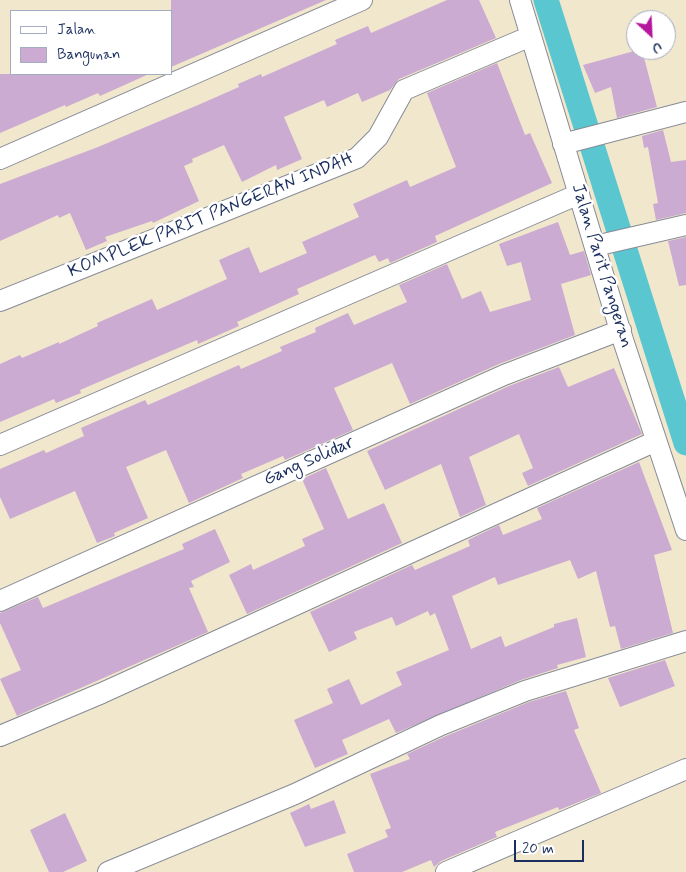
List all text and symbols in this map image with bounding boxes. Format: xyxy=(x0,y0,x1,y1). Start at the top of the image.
legend xyxy=(10,10,172,75)
north arrow xyxy=(626,10,676,60)
text: Jalan xyxy=(57,20,96,40)
text: U xyxy=(649,38,665,58)
text: Bangunan xyxy=(57,45,120,65)
street label: KOMPLEK PARIT PANGERAN INDAH xyxy=(65,149,357,283)
street label: Jalan Parit Pangeran xyxy=(566,181,636,351)
street label: Gang Solidar xyxy=(260,432,358,492)
scale bar xyxy=(516,830,586,862)
text: 20 m xyxy=(522,839,554,859)

